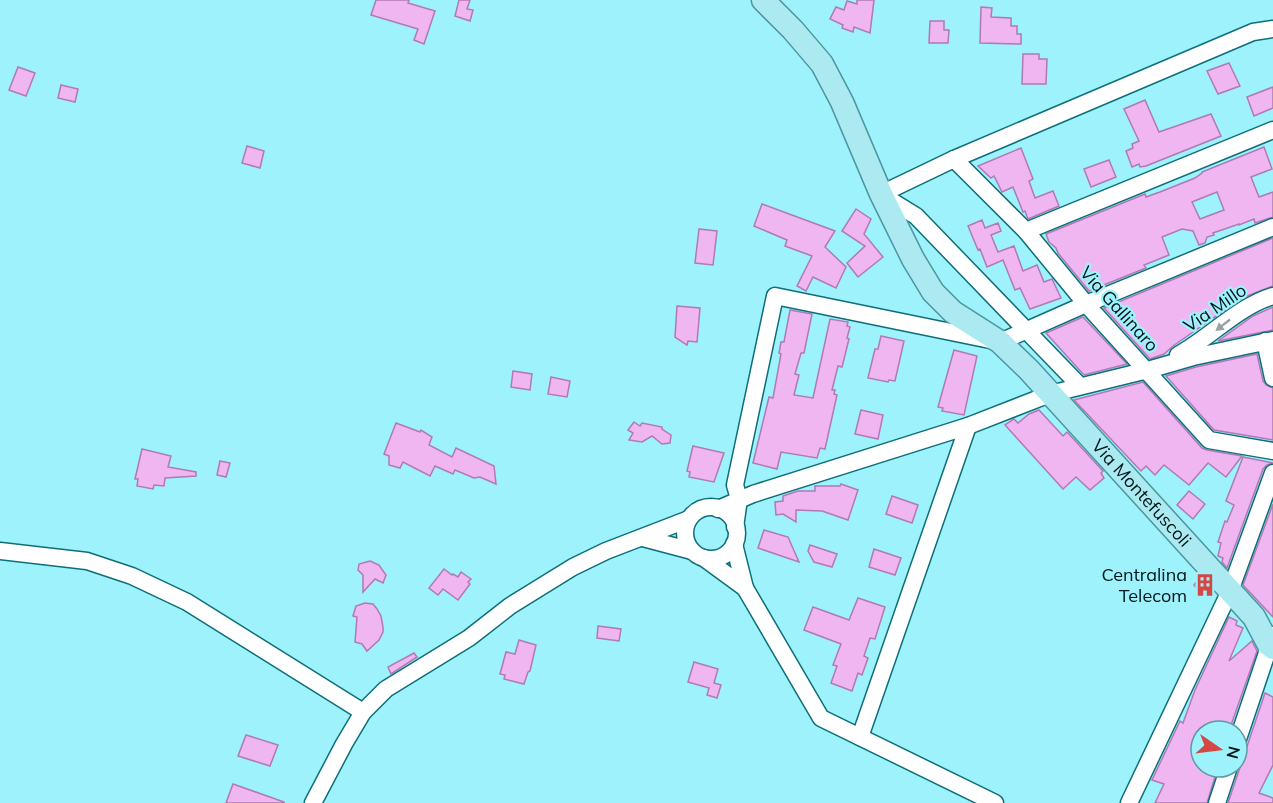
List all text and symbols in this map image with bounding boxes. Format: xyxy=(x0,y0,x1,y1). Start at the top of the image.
street label: Via Gallinaro xyxy=(1075,261,1164,356)
street label: Via Millo xyxy=(1179,278,1251,337)
one-way arrow xyxy=(1215,318,1231,331)
street label: Via Montefuscoli xyxy=(1087,434,1196,552)
place label: Centralina Telecom xyxy=(1102,563,1187,607)
building icon: Centralina Telecom xyxy=(1192,572,1218,598)
north arrow xyxy=(1189,719,1249,779)
text: N xyxy=(1222,744,1245,761)

